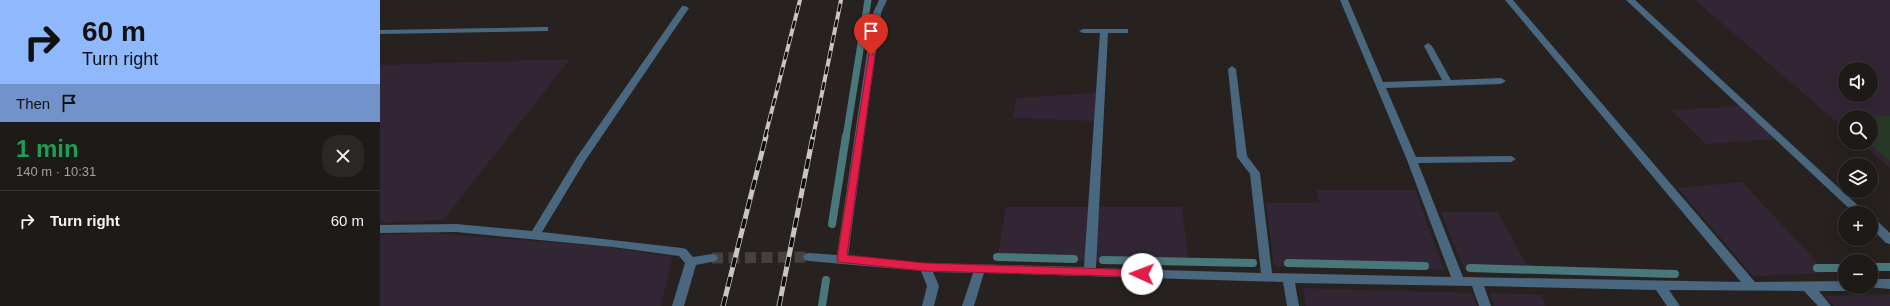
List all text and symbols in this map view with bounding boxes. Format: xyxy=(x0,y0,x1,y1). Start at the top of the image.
pin xyxy=(854,14,888,55)
icon: right xyxy=(16,16,68,68)
text: 60 m xyxy=(82,16,146,47)
icon: arrive xyxy=(860,20,882,42)
text: Turn right xyxy=(82,49,158,69)
map controls xyxy=(1838,62,1878,294)
button: sound xyxy=(1838,62,1878,102)
icon: arrive xyxy=(58,92,80,114)
text: Then xyxy=(16,95,50,112)
button: search xyxy=(1838,110,1878,150)
text: 1 min xyxy=(16,135,79,162)
button: close xyxy=(322,135,364,177)
button: layers xyxy=(1838,158,1878,198)
text: 140 m · 10:31 xyxy=(16,164,96,179)
button: + xyxy=(1838,206,1878,246)
icon: right xyxy=(16,210,38,232)
text: Turn right xyxy=(50,212,120,229)
text: 60 m xyxy=(331,212,364,229)
position arrow xyxy=(1121,253,1163,295)
button: − xyxy=(1838,254,1878,294)

